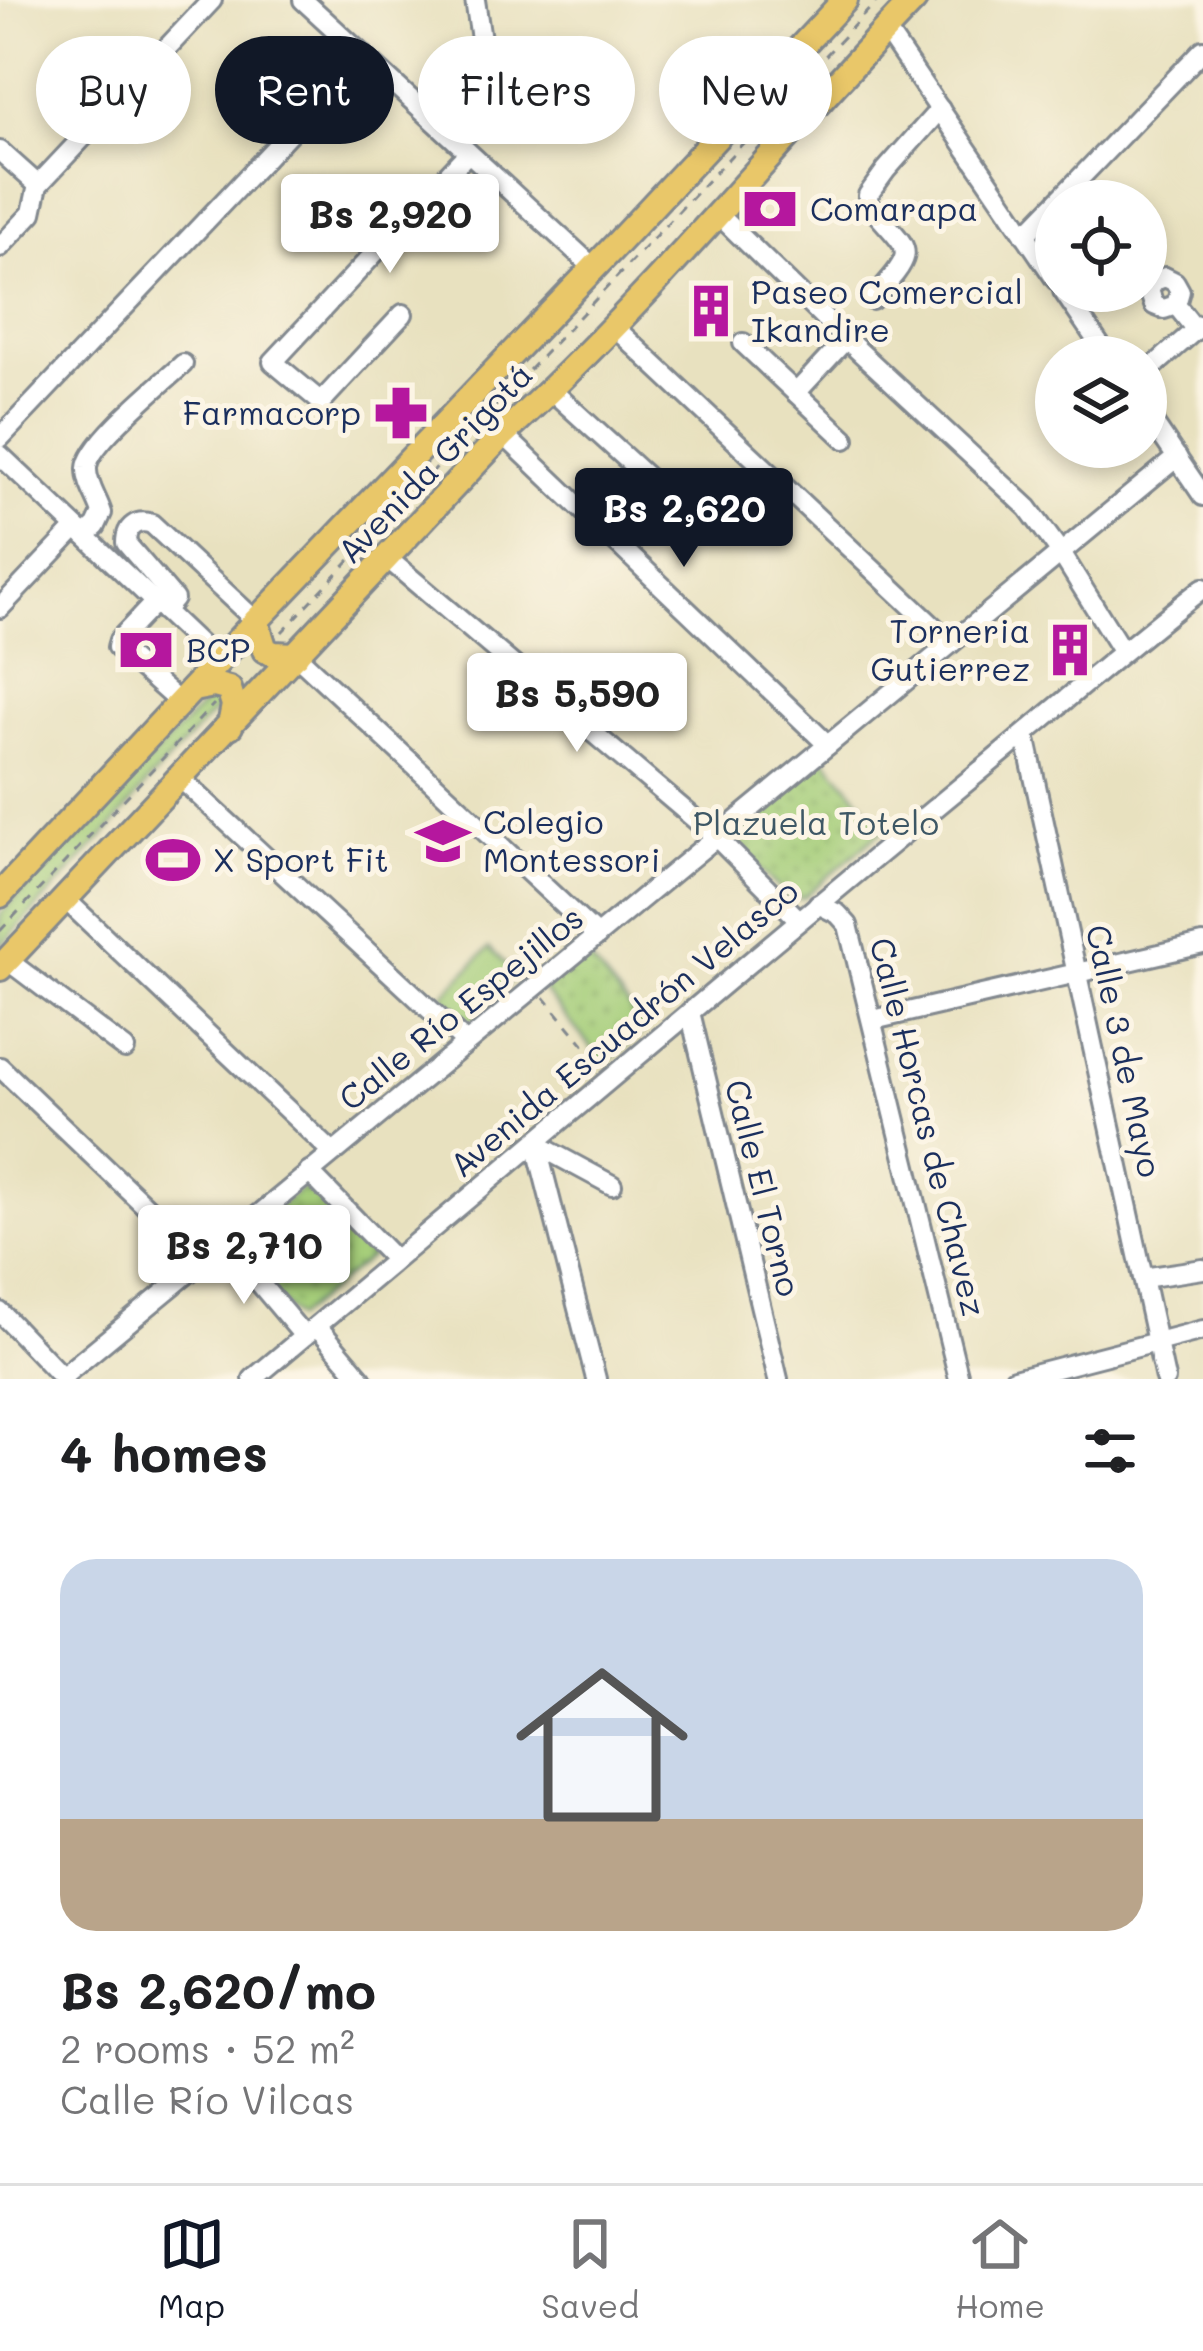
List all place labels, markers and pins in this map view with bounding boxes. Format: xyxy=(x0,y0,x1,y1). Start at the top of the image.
pin: Bs 2,920 xyxy=(266,174,514,276)
bank icon: Comarapa xyxy=(741,180,799,238)
place label: Comarapa xyxy=(810,186,978,229)
place label: Paseo Comercial Ikandire xyxy=(751,269,1023,350)
building icon: Paseo Comercial Ikandire xyxy=(682,282,740,340)
pharmacy icon: Farmacorp xyxy=(372,384,430,442)
place label: Farmacorp xyxy=(183,390,361,433)
pin: Bs 2,620 xyxy=(560,468,808,570)
place label: Torneria Gutierrez xyxy=(871,608,1030,689)
bank icon: BCP xyxy=(117,621,175,679)
building icon: Torneria Gutierrez xyxy=(1041,621,1099,679)
place label: BCP xyxy=(186,627,250,670)
pin: Bs 5,590 xyxy=(453,653,701,755)
place label: Colegio Montessori xyxy=(483,799,660,880)
school or university icon: Colegio Montessori xyxy=(414,812,472,870)
sports icon: X Sport Fit xyxy=(144,831,202,889)
place label: X Sport Fit xyxy=(213,837,389,880)
pin: Bs 2,710 xyxy=(120,1205,368,1307)

